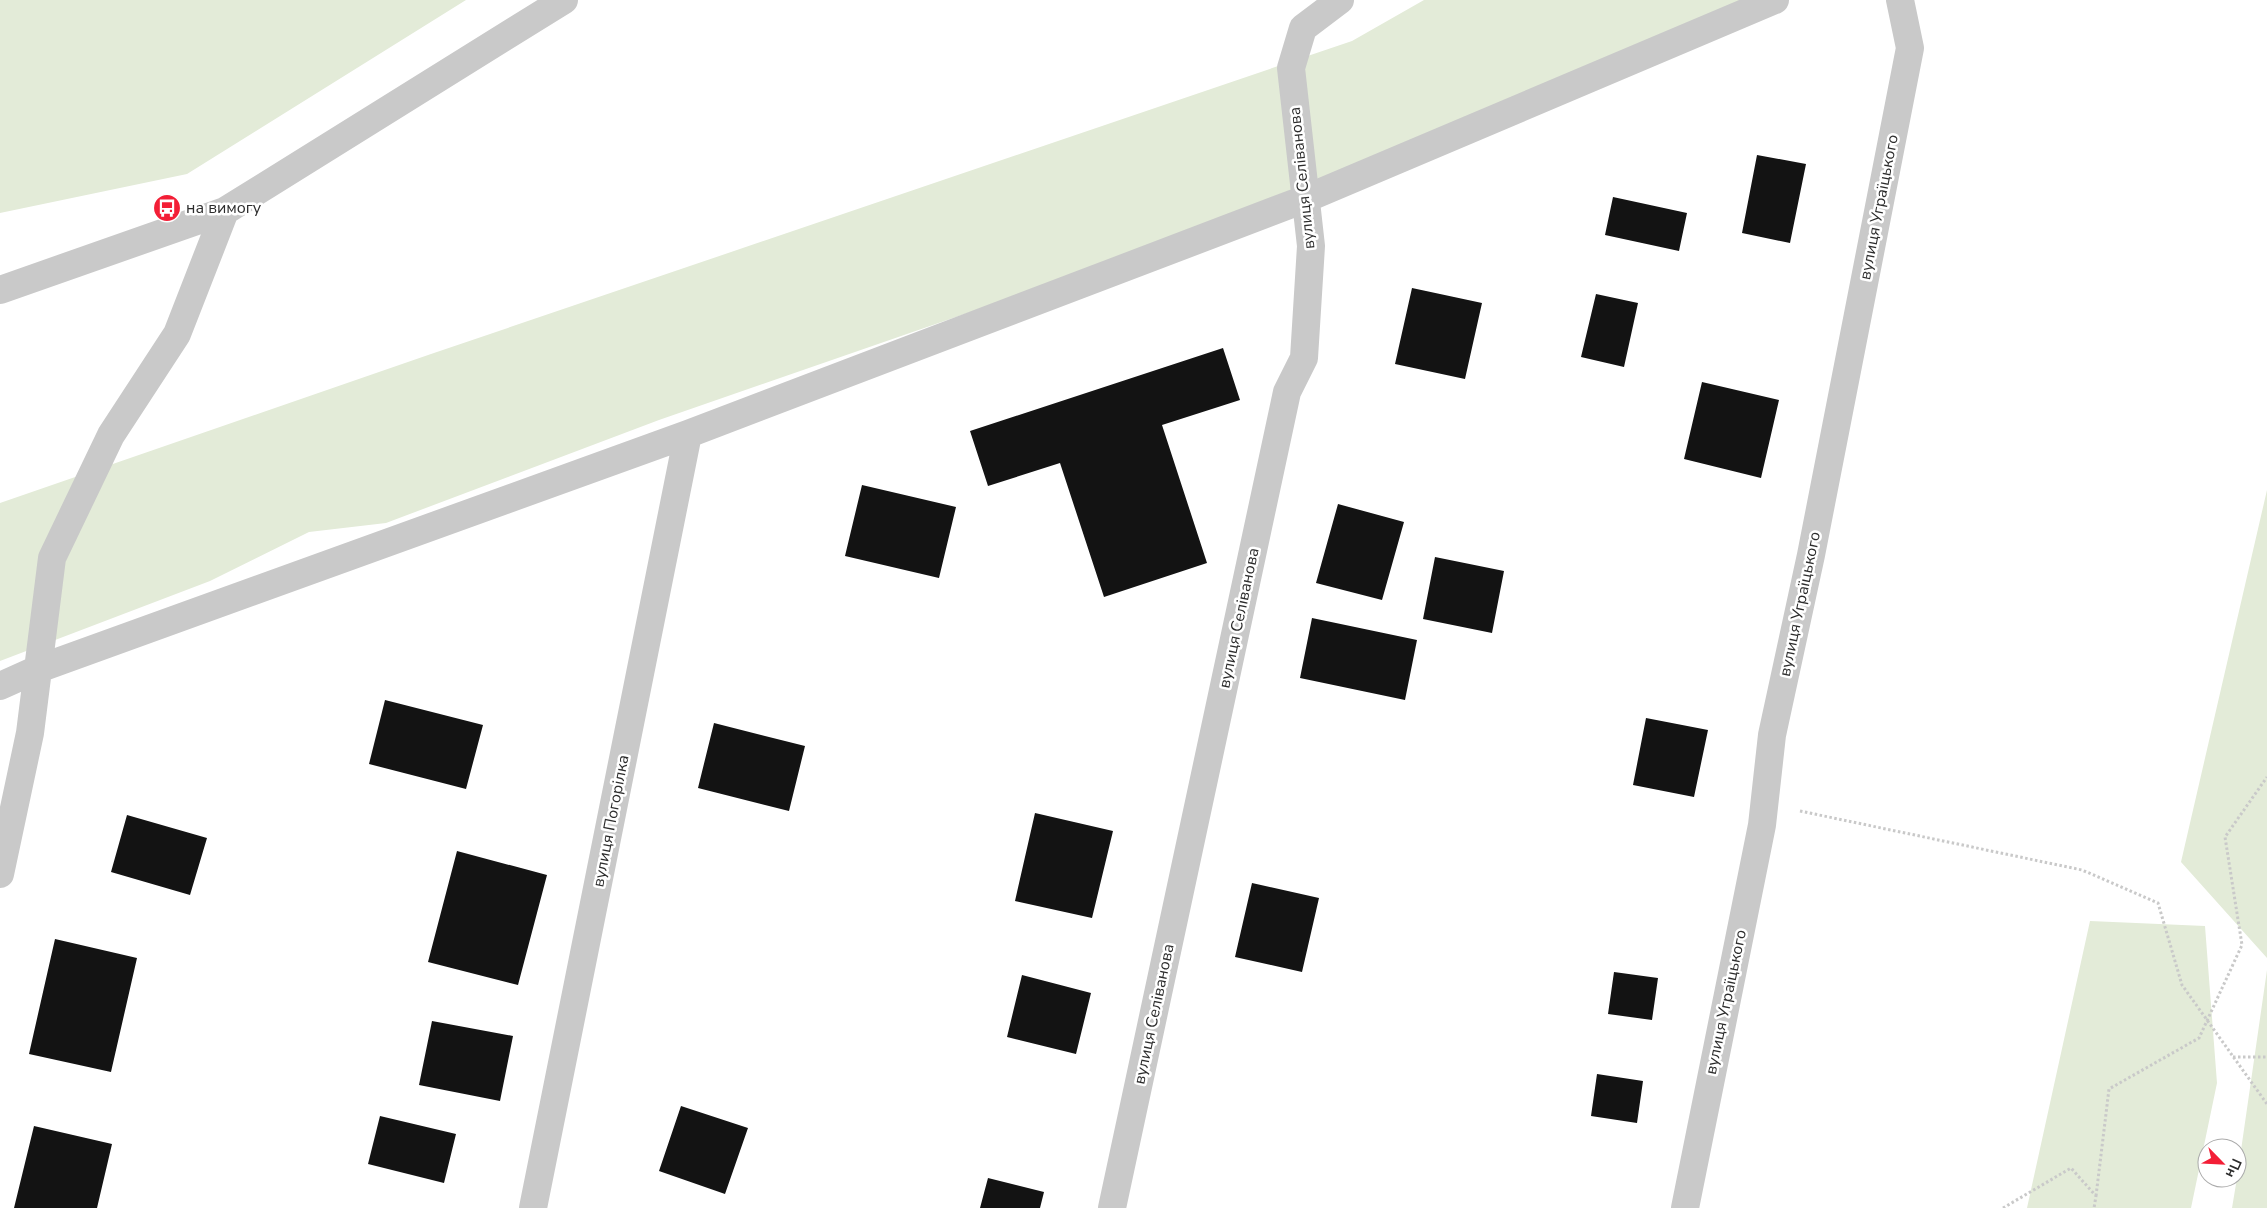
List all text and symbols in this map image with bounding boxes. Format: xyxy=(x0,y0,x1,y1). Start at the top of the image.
street label: вулиця Селіванова xyxy=(1284,106,1320,250)
street label: вулиця Уграїцького xyxy=(1854,132,1904,282)
bus stop icon: на вимогу xyxy=(152,193,182,223)
place label: на вимогу xyxy=(186,197,262,219)
street label: вулиця Уграїцького xyxy=(1774,530,1826,678)
street label: вулиця Селіванова xyxy=(1213,546,1265,690)
street label: вулиця Погорілка xyxy=(587,753,635,889)
street label: вулиця Уграїцького xyxy=(1700,928,1752,1076)
street label: вулиця Селіванова xyxy=(1128,942,1180,1086)
north arrow xyxy=(2197,1138,2247,1188)
text: Пн xyxy=(2221,1155,2246,1181)

